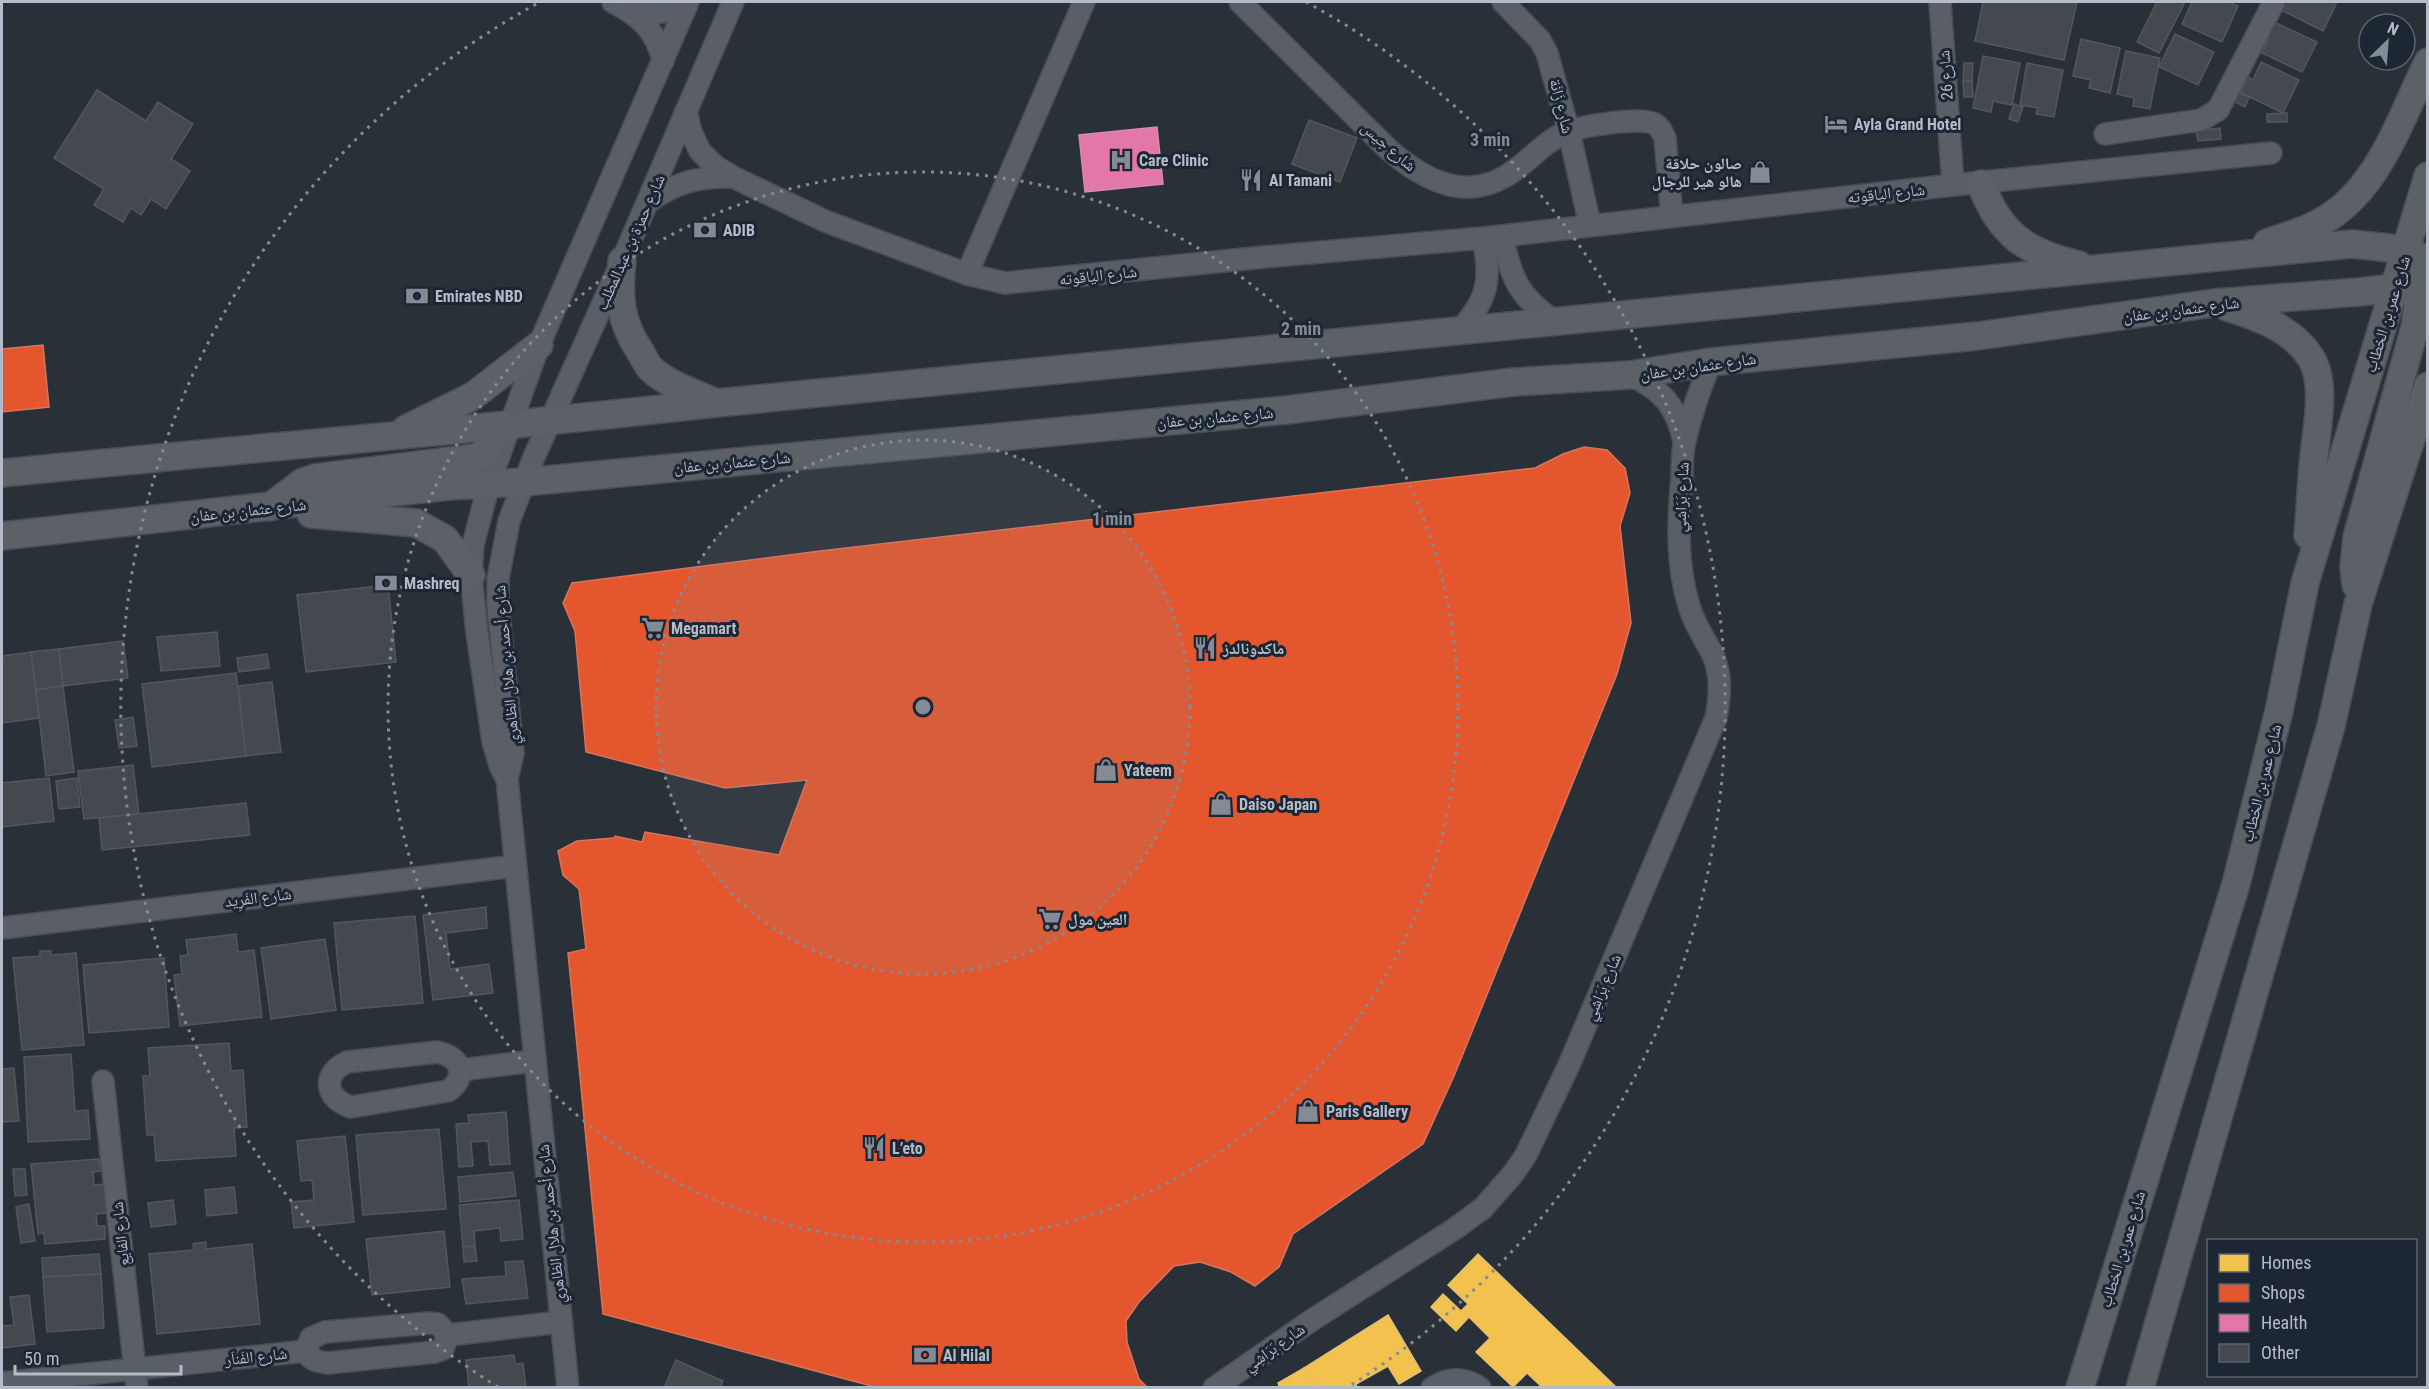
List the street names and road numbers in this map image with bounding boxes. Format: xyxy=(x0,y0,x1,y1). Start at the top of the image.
street label: شارع 26 xyxy=(1934,49,1958,101)
street label: شارع زَانَة xyxy=(1545,77,1577,136)
street label: شارع جيس xyxy=(1357,117,1420,176)
street label: شارع حمزة بن عبدالمطلب xyxy=(592,172,670,313)
street label: شارع الياقوته xyxy=(1846,180,1926,208)
street label: شارع عمر بن الخطاب xyxy=(2361,254,2415,375)
street label: شارع الياقوته xyxy=(1058,262,1138,290)
street label: شارع عثمان بن عفان xyxy=(2122,293,2240,327)
street label: شارع عثمان بن عفان xyxy=(1639,349,1757,385)
street label: شارع عثمان بن عفان xyxy=(1156,403,1274,433)
street label: شارع عثمان بن عفان xyxy=(673,448,791,478)
street label: شارع بَرَاشِي xyxy=(1670,461,1696,533)
street label: شارع عثمان بن عفان xyxy=(189,495,307,527)
street label: شارع أحمد بن هلال الظاهري xyxy=(490,584,526,746)
street label: شارع عمر بن الخطاب xyxy=(2238,722,2286,844)
street label: شارع الفَرِيد xyxy=(224,884,293,914)
street label: شارع بَرَاشِي xyxy=(1580,951,1628,1024)
street label: شارع أحمد بن هلال الظاهري xyxy=(534,1143,572,1305)
street label: شارع عمر بن الخطاب xyxy=(2096,1189,2150,1310)
street label: شارع الفايع xyxy=(108,1201,134,1267)
street label: شارع بَرَاشِي xyxy=(1240,1319,1310,1378)
street label: شارع الفَناَر xyxy=(223,1344,288,1370)

